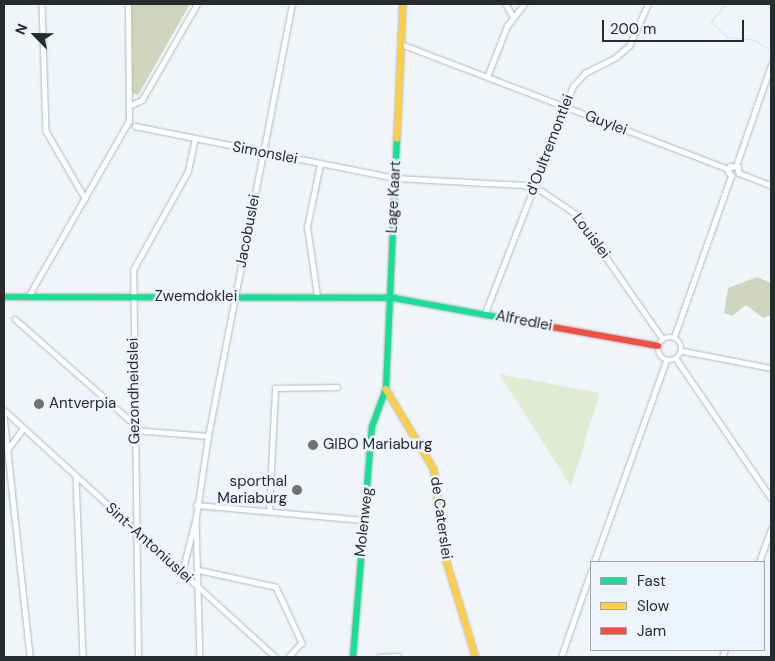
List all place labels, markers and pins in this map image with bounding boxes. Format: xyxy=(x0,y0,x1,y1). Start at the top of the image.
place label: Antverpia xyxy=(49,395,116,413)
marker: Antverpia xyxy=(33,398,45,410)
place label: GIBO Mariaburg xyxy=(323,436,432,454)
marker: GIBO Mariaburg xyxy=(307,439,319,451)
place label: sporthal Mariaburg xyxy=(217,472,287,507)
marker: sporthal Mariaburg xyxy=(291,484,303,496)

